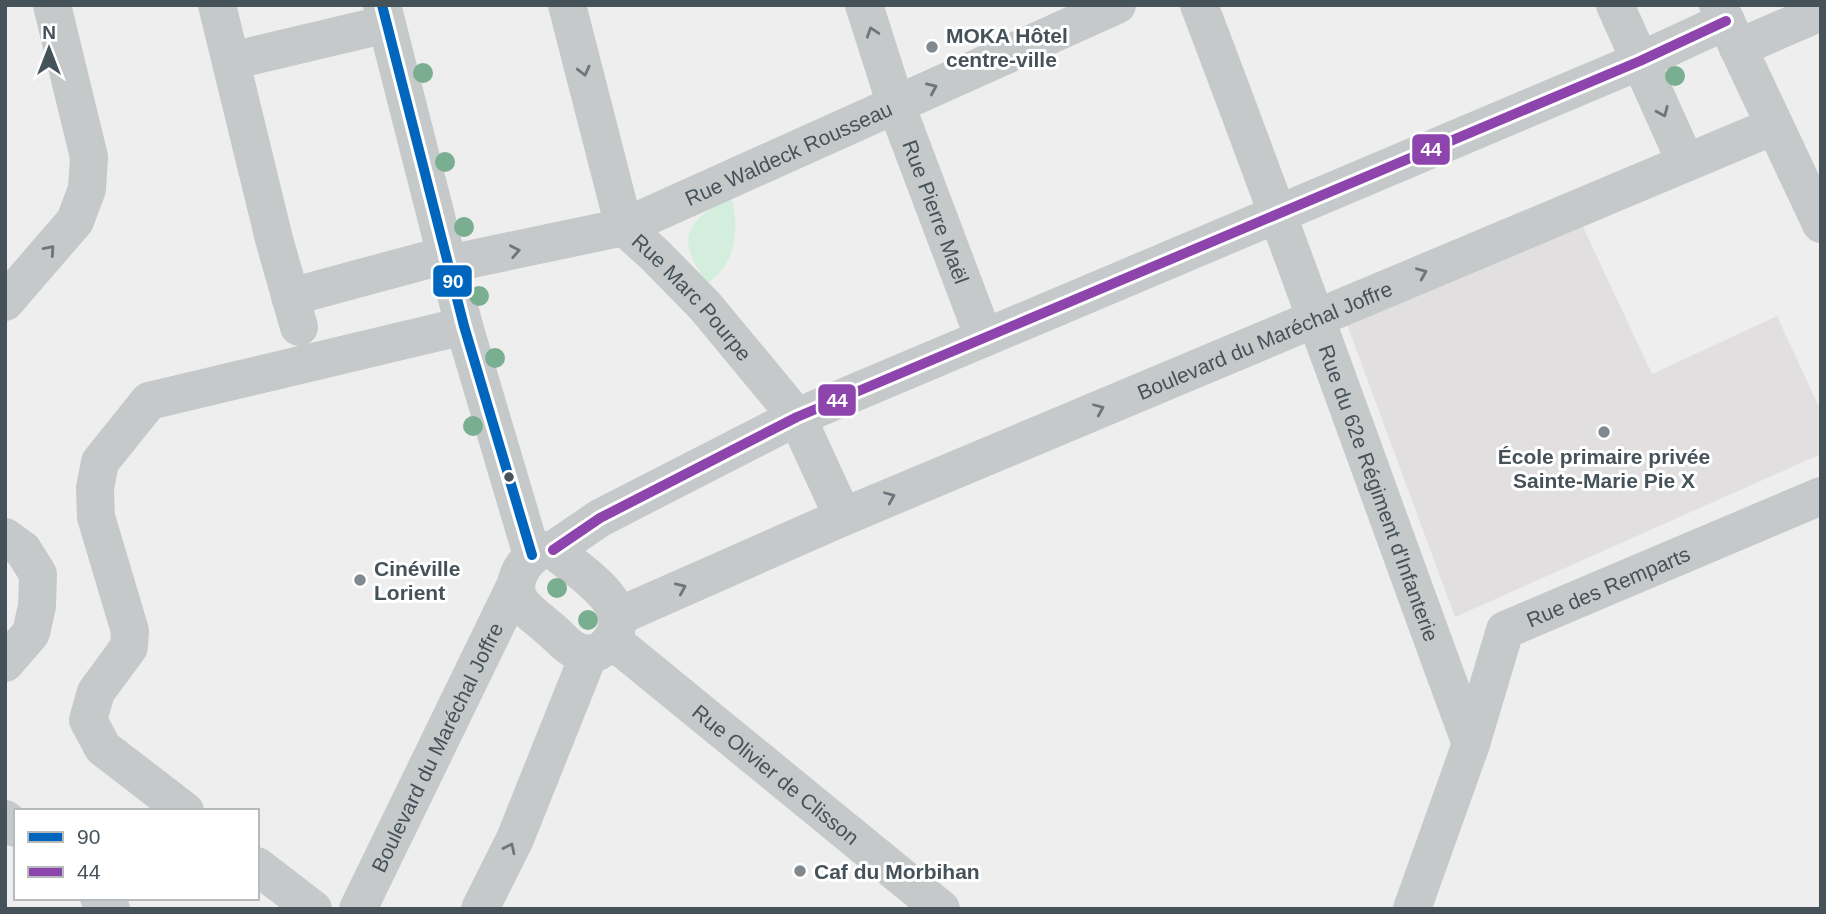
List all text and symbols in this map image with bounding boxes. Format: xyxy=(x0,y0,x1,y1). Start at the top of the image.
north arrow xyxy=(14,14,84,84)
text: N xyxy=(42,22,56,43)
place label: MOKA Hôtel centre-ville xyxy=(946,24,1068,71)
one-way arrow xyxy=(866,26,881,38)
marker: MOKA Hôtel centre-ville xyxy=(924,39,940,55)
one-way arrow xyxy=(576,65,590,77)
one-way arrow xyxy=(925,82,937,96)
street label: Rue Waldeck Rousseau xyxy=(681,96,895,210)
one-way arrow xyxy=(1655,105,1669,117)
line badge: 44 xyxy=(1411,133,1451,166)
street label: Rue Pierre Maël xyxy=(899,137,974,287)
text: 44 xyxy=(1420,139,1442,160)
street label: Rue Marc Pourpe xyxy=(628,229,757,365)
one-way arrow xyxy=(509,244,521,259)
one-way arrow xyxy=(42,245,54,258)
line badge: 90 xyxy=(432,264,473,298)
one-way arrow xyxy=(1415,267,1427,281)
text: 90 xyxy=(442,271,464,292)
street label: Boulevard du Maréchal Joffre xyxy=(1134,276,1395,404)
street label: Rue du 62e Régiment d'Infanterie xyxy=(1315,341,1444,644)
line badge: 44 xyxy=(817,383,857,417)
text: 44 xyxy=(826,390,848,411)
one-way arrow xyxy=(1092,403,1104,417)
marker: École primaire privée Sainte-Marie Pie X xyxy=(1596,424,1612,440)
place label: École primaire privée Sainte-Marie Pie X xyxy=(1498,445,1710,492)
unlabelled marker xyxy=(502,470,516,484)
one-way arrow xyxy=(883,492,895,506)
street label: Rue des Remparts xyxy=(1523,542,1693,631)
place label: Cinéville Lorient xyxy=(374,557,460,604)
marker: Cinéville Lorient xyxy=(352,572,368,588)
one-way arrow xyxy=(674,582,686,596)
street label: Boulevard du Maréchal Joffre xyxy=(366,619,507,875)
street label: Rue Olivier de Clisson xyxy=(688,699,864,849)
legend xyxy=(14,809,259,900)
text: 90 xyxy=(77,825,100,848)
one-way arrow xyxy=(502,843,516,855)
text: 44 xyxy=(77,860,101,883)
place label: Caf du Morbihan xyxy=(814,860,980,883)
marker: Caf du Morbihan xyxy=(792,863,808,879)

